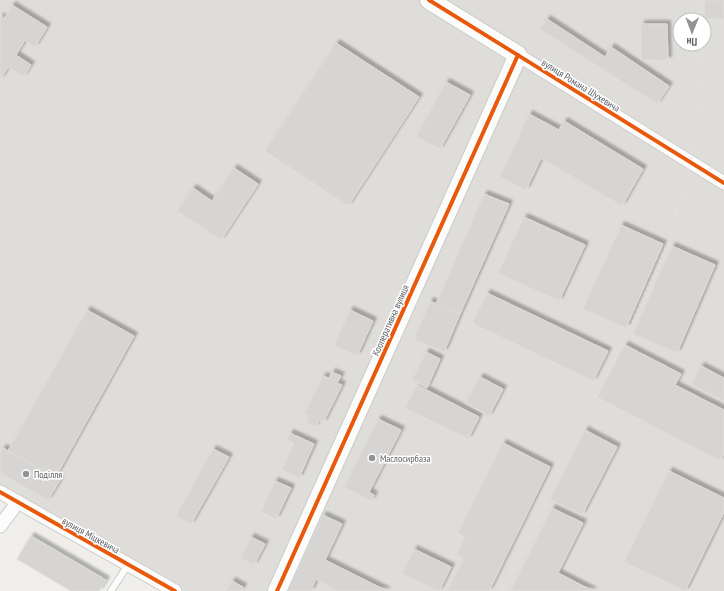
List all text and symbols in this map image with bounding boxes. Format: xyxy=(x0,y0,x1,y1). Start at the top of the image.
north arrow xyxy=(672,12,712,52)
text: Пн xyxy=(686,35,697,49)
street label: вулиця Романа Шухевича xyxy=(539,56,622,115)
street label: Кооперативна вулиця xyxy=(369,283,412,358)
place label: Маслосирбаза xyxy=(380,452,430,465)
marker: Маслосирбаза xyxy=(367,453,377,463)
place label: Поділля xyxy=(34,468,62,481)
marker: Поділля xyxy=(21,469,31,479)
street label: вулиця Міцкевича xyxy=(60,514,122,557)

